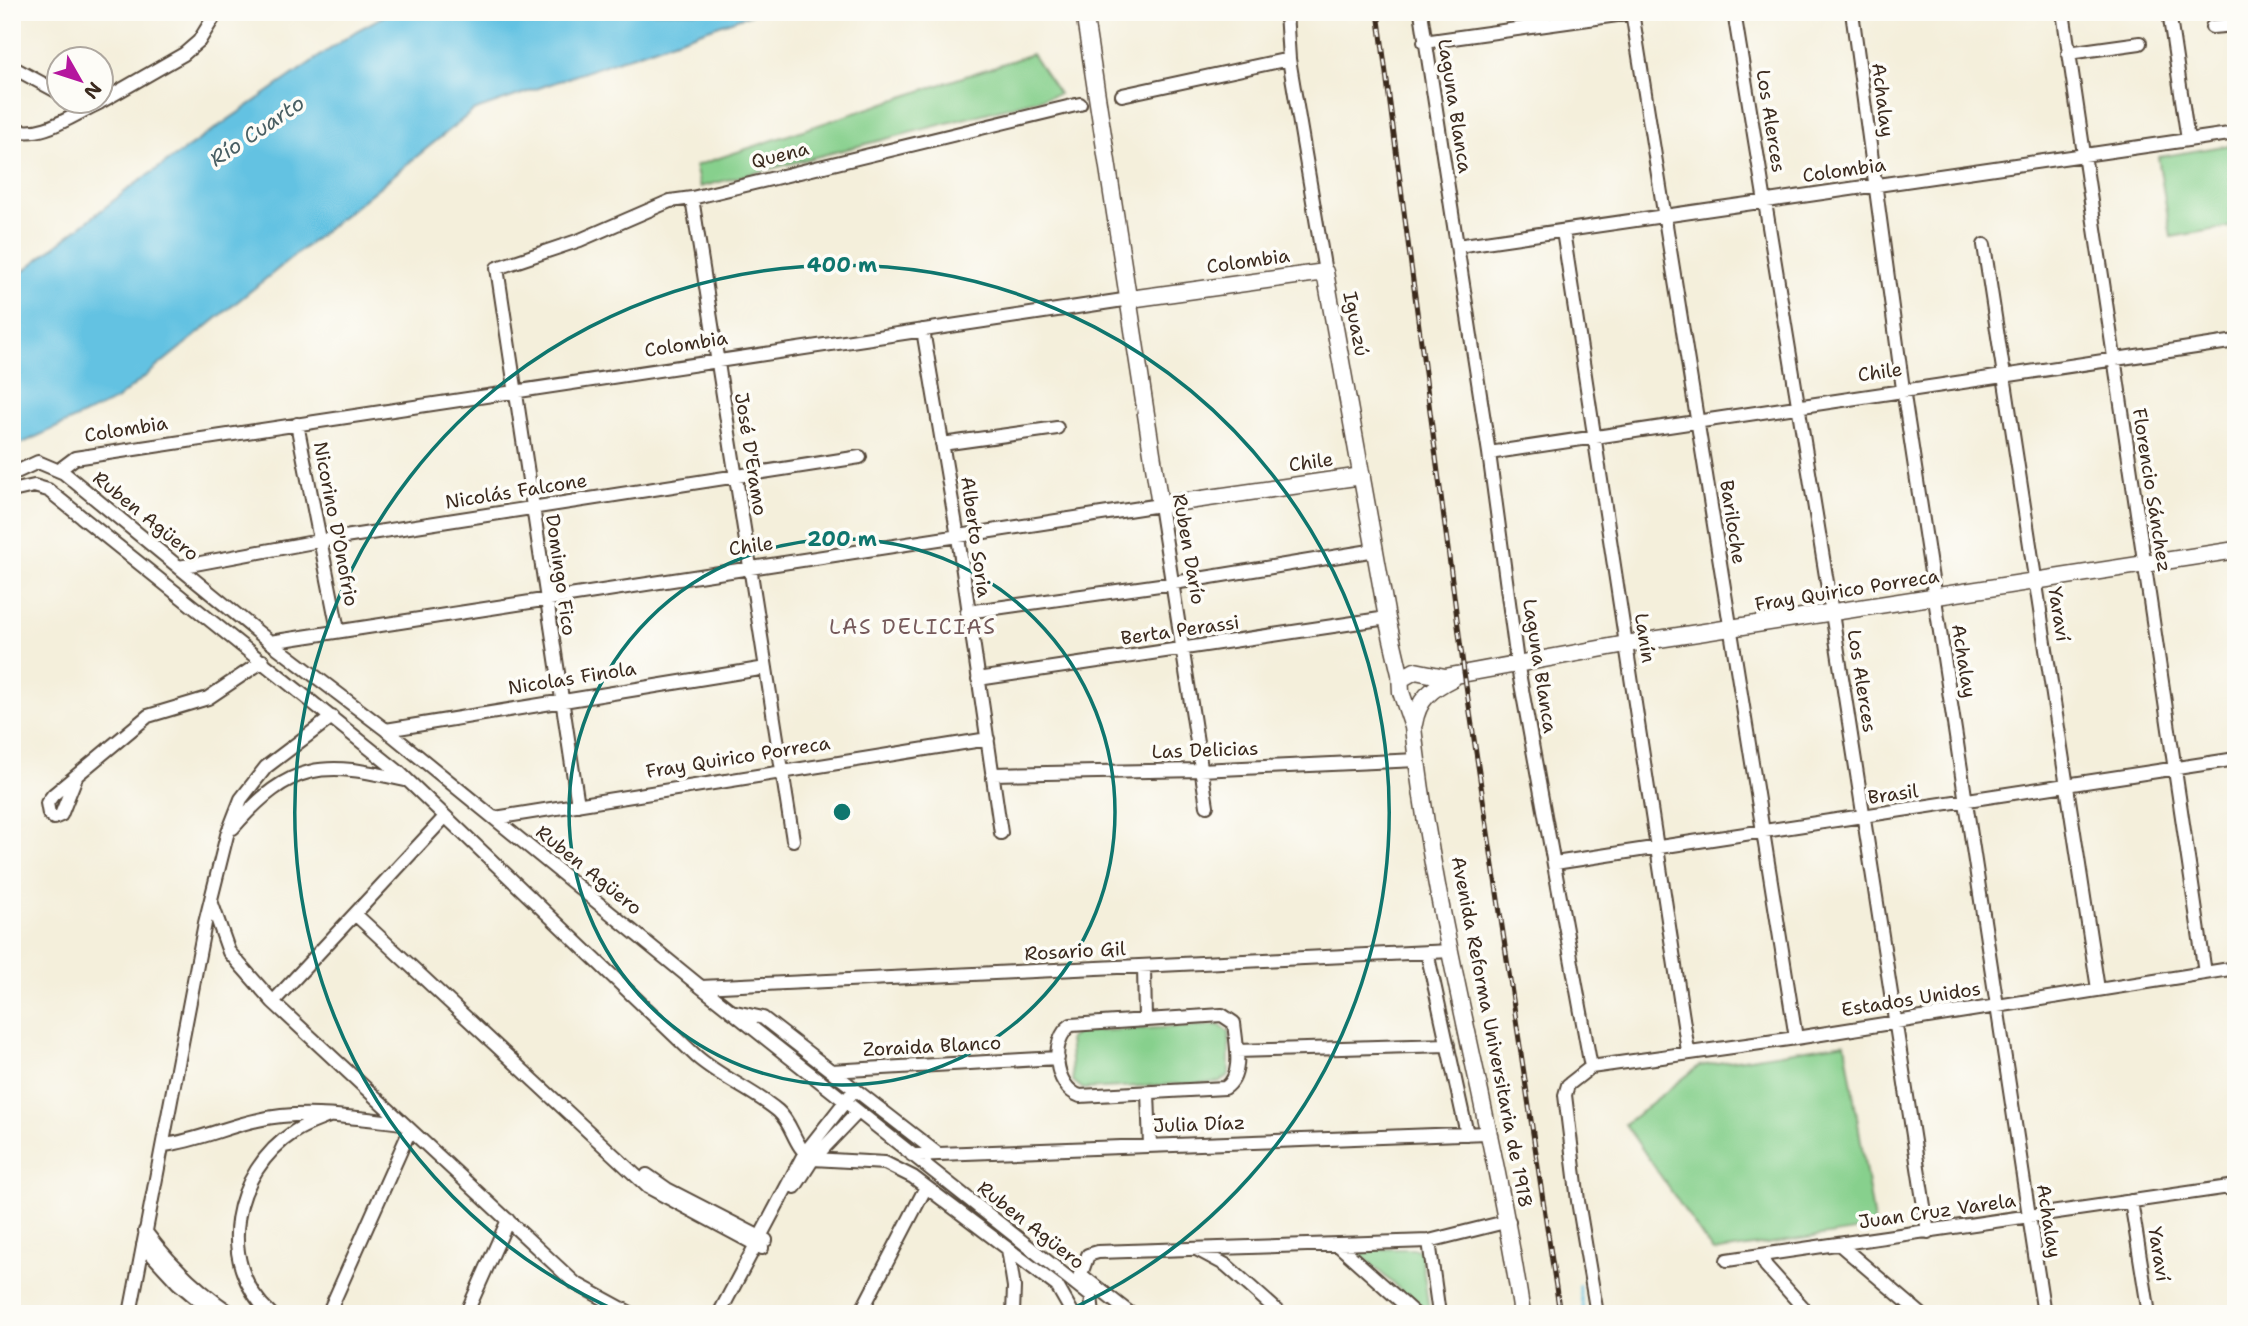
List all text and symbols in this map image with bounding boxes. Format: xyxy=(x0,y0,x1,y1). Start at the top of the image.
street label: Laguna Blanca xyxy=(1432,37,1478,175)
north arrow xyxy=(46,46,116,116)
street label: Achalay xyxy=(1866,61,1900,139)
street label: Los Alerces xyxy=(1751,68,1791,174)
text: N xyxy=(78,77,107,104)
water label: Río Cuarto xyxy=(204,89,310,173)
street label: Quena xyxy=(749,136,812,174)
street label: Colombia xyxy=(1801,152,1887,188)
street label: Colombia xyxy=(1205,243,1291,279)
text: 400 m xyxy=(807,251,877,279)
street label: Iguazú xyxy=(1337,289,1375,359)
street label: Colombia xyxy=(643,325,730,363)
street label: Chile xyxy=(1856,357,1904,387)
street label: José D'Eramo xyxy=(729,391,773,517)
street label: Florencio Sánchez xyxy=(2127,406,2177,574)
street label: Colombia xyxy=(83,410,170,448)
street label: Nicorino D'Onofrio xyxy=(308,439,364,609)
street label: Chile xyxy=(1287,447,1335,477)
street label: Ruben Agüero xyxy=(88,466,204,566)
street label: Nicolás Falcone xyxy=(443,467,589,515)
street label: Alberto Soria xyxy=(955,475,997,599)
street label: Bariloche xyxy=(1714,478,1752,566)
street label: Ruben Darío xyxy=(1167,492,1211,606)
street label: Domingo Fico xyxy=(540,513,582,637)
text: 200 m xyxy=(807,525,877,553)
street label: Chile xyxy=(727,531,775,561)
street label: Fray Quirico Porreca xyxy=(1753,563,1941,617)
street label: Yaraví xyxy=(2042,585,2076,644)
street label: Laguna Blanca xyxy=(1517,597,1563,735)
street label: Berta Perassi xyxy=(1119,609,1241,651)
street label: Lanín xyxy=(1629,611,1661,665)
district label: LAS DELICIAS xyxy=(829,613,997,641)
street label: Achalay xyxy=(1946,622,1982,700)
street label: Los Alerces xyxy=(1842,628,1882,734)
street label: Nicolas Finola xyxy=(506,655,638,700)
street label: Fray Quirico Porreca xyxy=(644,730,832,784)
street label: Las Delicias xyxy=(1151,736,1259,764)
street label: Brasil xyxy=(1866,778,1920,810)
centre of rings xyxy=(830,800,854,824)
street label: Ruben Agüero xyxy=(531,820,647,920)
street label: Avenida Reforma Universitaria de 1918 xyxy=(1446,854,1538,1210)
street label: Rosario Gil xyxy=(1024,936,1127,966)
street label: Estados Unidos xyxy=(1840,976,1982,1022)
street label: Zoraida Blanco xyxy=(862,1030,1002,1062)
street label: Julia Díaz xyxy=(1152,1110,1246,1138)
street label: Ruben Agüero xyxy=(972,1175,1090,1275)
street label: Achalay xyxy=(2031,1182,2067,1260)
street label: Juan Cruz Varela xyxy=(1857,1188,2017,1234)
street label: Yaraví xyxy=(2142,1225,2176,1284)

